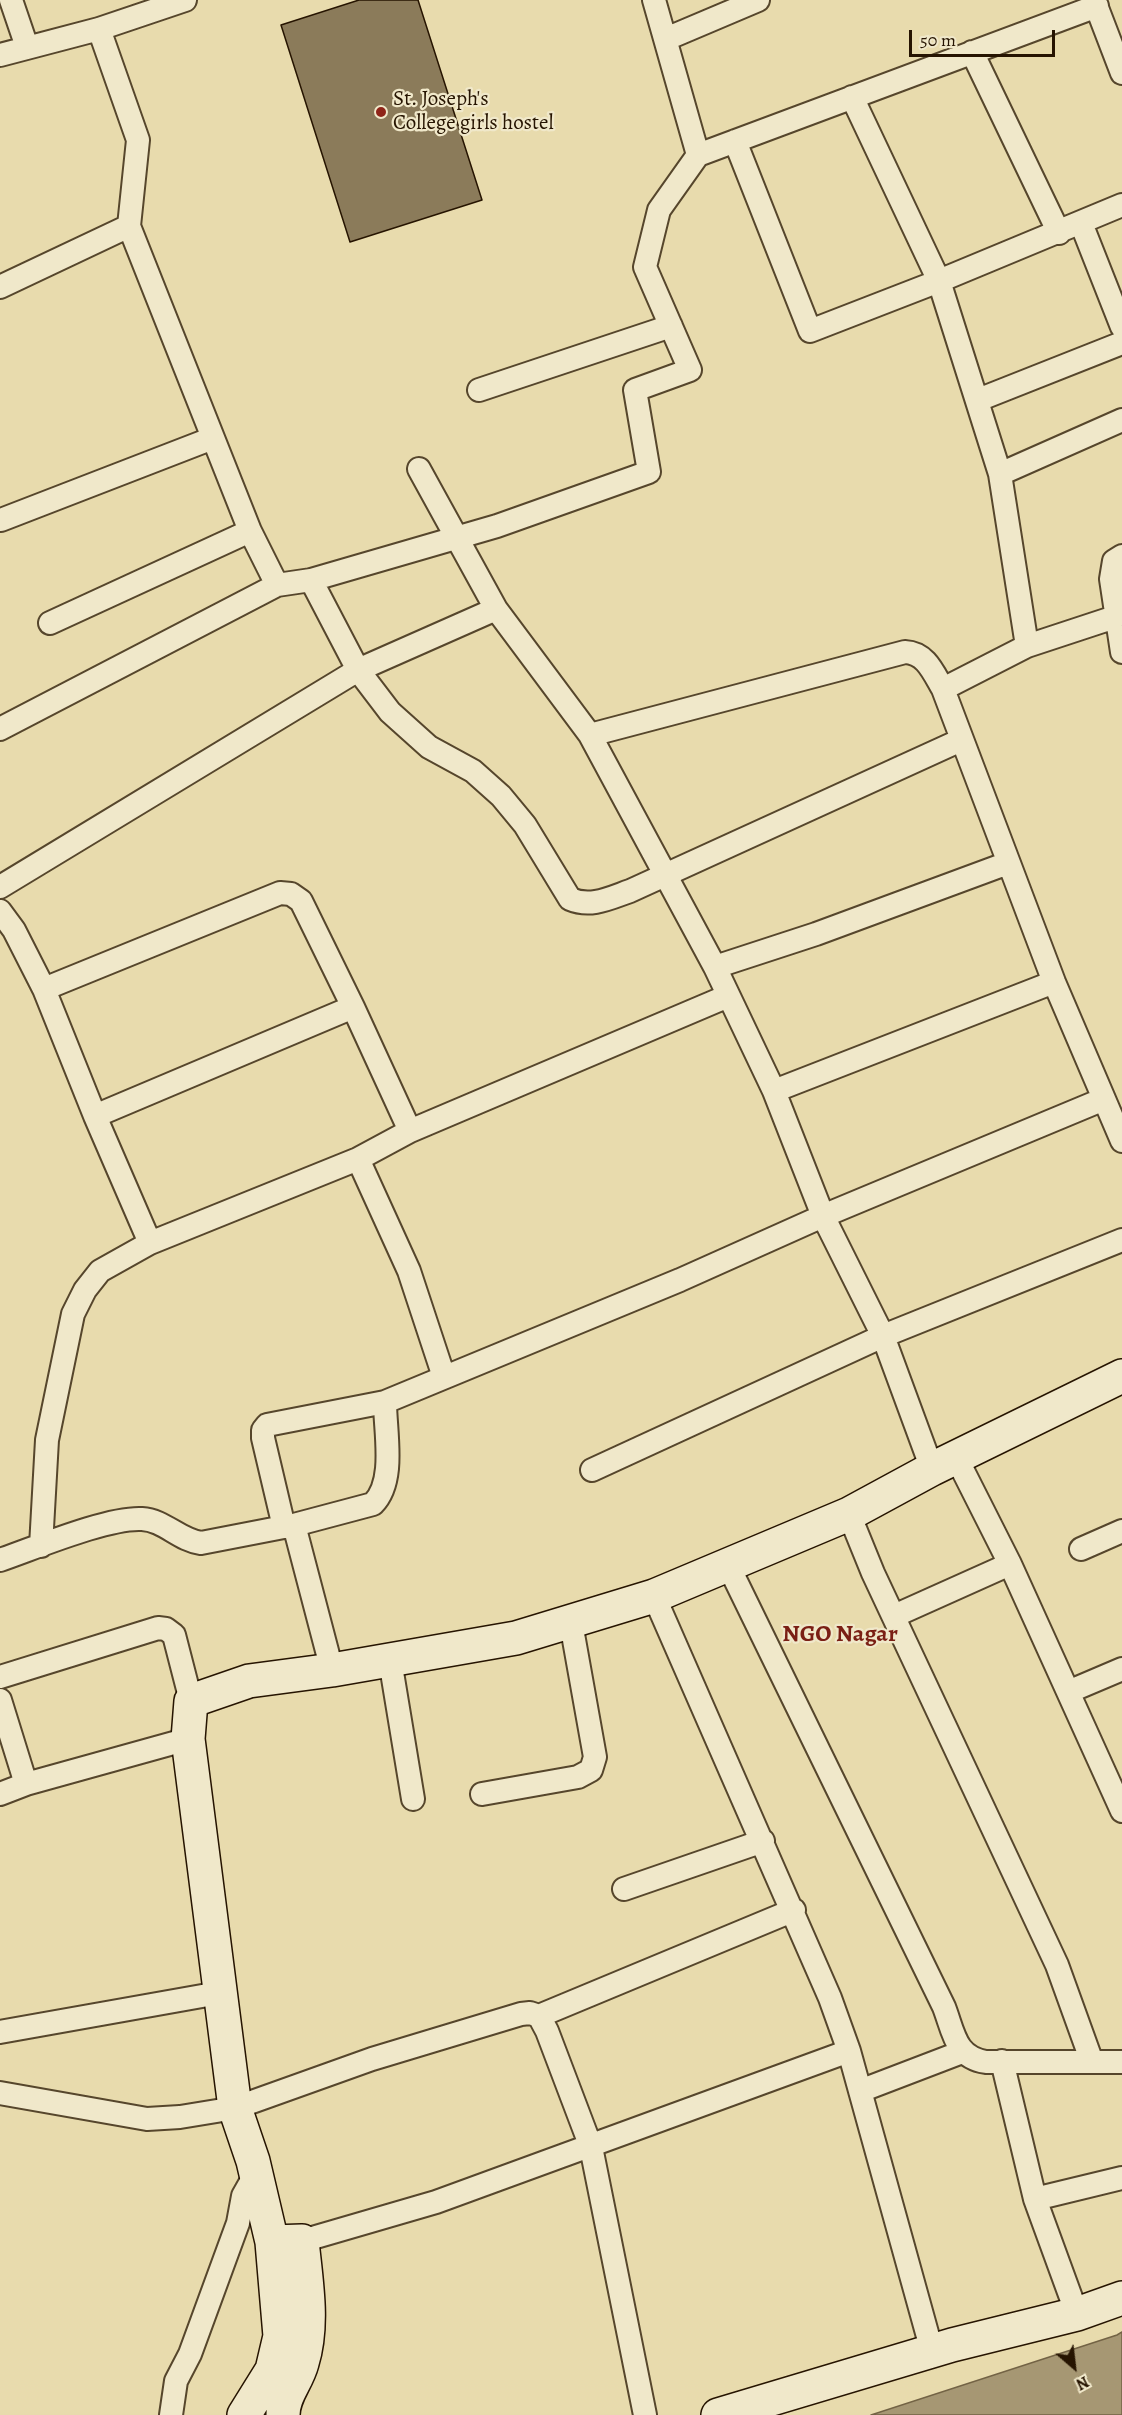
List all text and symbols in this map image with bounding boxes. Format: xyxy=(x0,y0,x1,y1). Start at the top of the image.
scale bar xyxy=(912,18,1058,56)
text: 50 m xyxy=(920,28,956,52)
place label: St. Joseph's College girls hostel xyxy=(393,87,554,137)
marker: St. Joseph's College girls hostel xyxy=(374,105,388,119)
district label: NGO Nagar xyxy=(782,1621,898,1649)
north arrow xyxy=(1044,2337,1104,2397)
text: N xyxy=(1072,2370,1093,2395)

